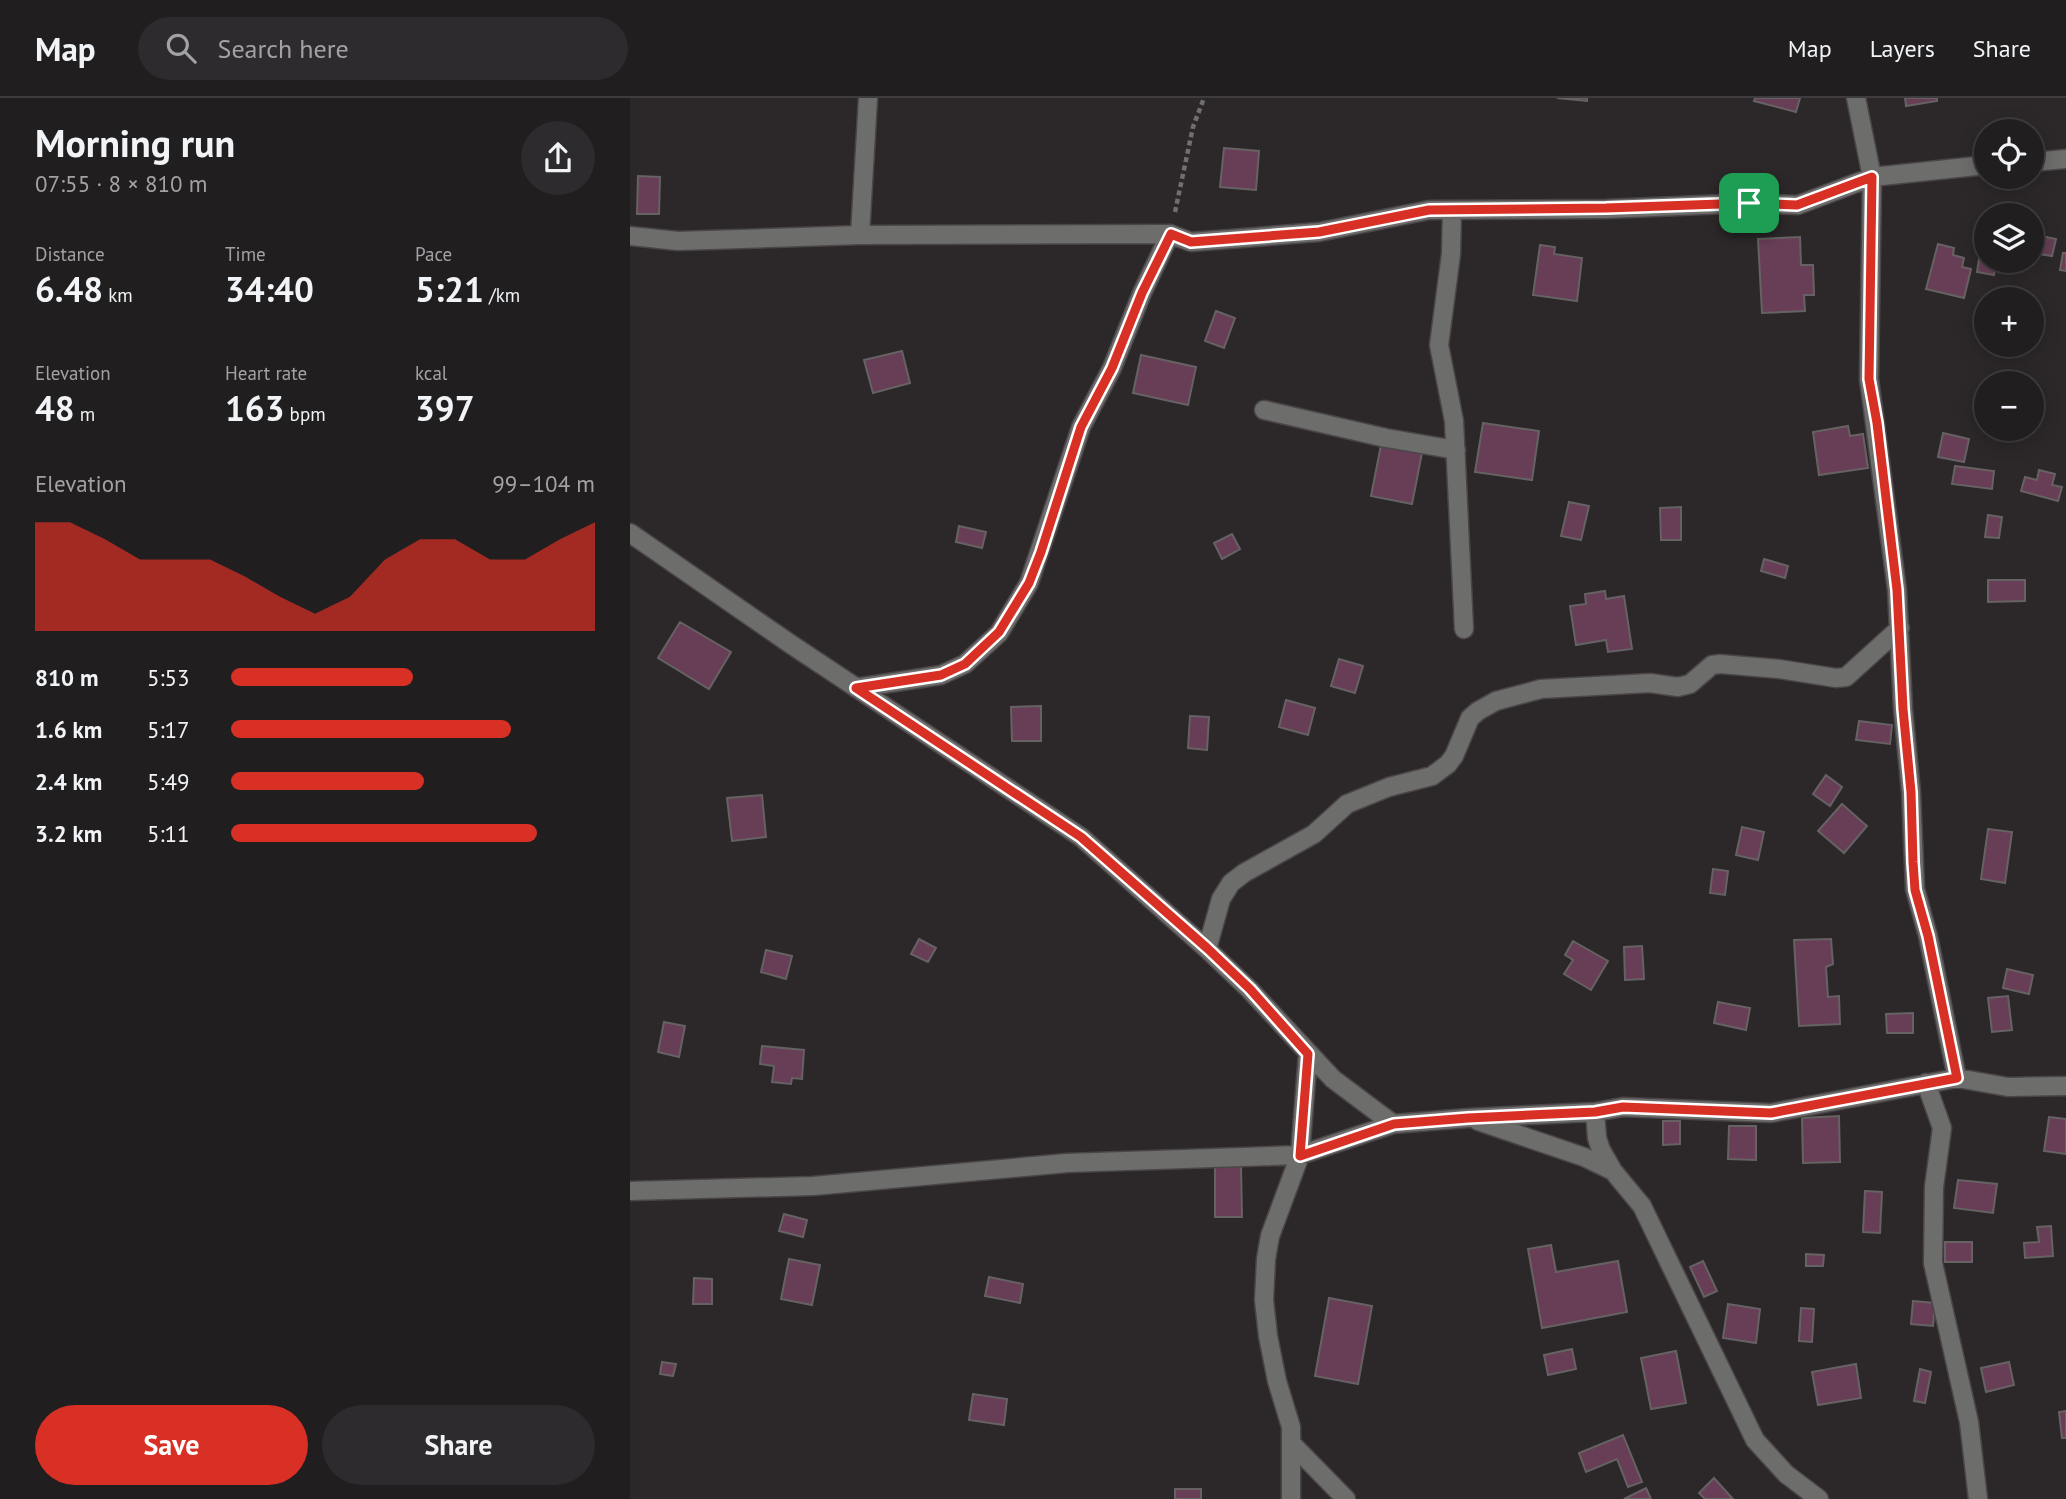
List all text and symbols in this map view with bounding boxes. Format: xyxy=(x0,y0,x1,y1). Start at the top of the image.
search box xyxy=(138,17,628,80)
text: Map xyxy=(35,27,96,70)
icon: search xyxy=(162,29,200,67)
text: Search here xyxy=(218,32,349,65)
text: Map xyxy=(1788,33,1832,64)
text: Layers xyxy=(1870,33,1935,64)
text: Share xyxy=(1973,33,2031,64)
text: Morning run xyxy=(35,118,235,167)
map controls xyxy=(1974,119,2044,441)
button: locate xyxy=(1974,119,2044,189)
button: share xyxy=(521,121,595,195)
text: 07:55 · 8 × 810 m xyxy=(35,169,207,198)
pin xyxy=(1719,173,1779,233)
icon: arrive xyxy=(1730,184,1768,222)
button: layers xyxy=(1974,203,2044,273)
text: Distance xyxy=(35,242,105,266)
text: Time xyxy=(225,242,266,266)
text: Pace xyxy=(415,242,452,266)
text: 6.48 xyxy=(35,266,103,312)
text: 34:40 xyxy=(225,266,314,312)
text: 5:21 xyxy=(415,266,484,312)
text: km xyxy=(103,283,133,307)
text: /km xyxy=(484,283,520,307)
button: + xyxy=(1974,287,2044,357)
text: Elevation xyxy=(35,361,111,385)
text: Heart rate xyxy=(225,361,307,385)
text: kcal xyxy=(415,361,447,385)
button: − xyxy=(1974,371,2044,441)
text: 48 xyxy=(35,385,75,431)
text: 163 xyxy=(225,385,285,431)
text: 397 xyxy=(415,385,475,431)
text: m xyxy=(75,402,95,426)
text: bpm xyxy=(285,402,326,426)
text: Elevation xyxy=(35,469,127,498)
text: 99–104 m xyxy=(492,469,595,498)
text: 810 m xyxy=(35,663,98,692)
text: 5:53 xyxy=(147,663,190,692)
text: 1.6 km xyxy=(35,715,102,744)
text: 5:17 xyxy=(147,715,190,744)
text: 2.4 km xyxy=(35,767,102,796)
text: 5:49 xyxy=(147,767,190,796)
text: 3.2 km xyxy=(35,819,102,848)
text: 5:11 xyxy=(147,819,190,848)
button: Save xyxy=(35,1405,308,1485)
button: Share xyxy=(322,1405,595,1485)

